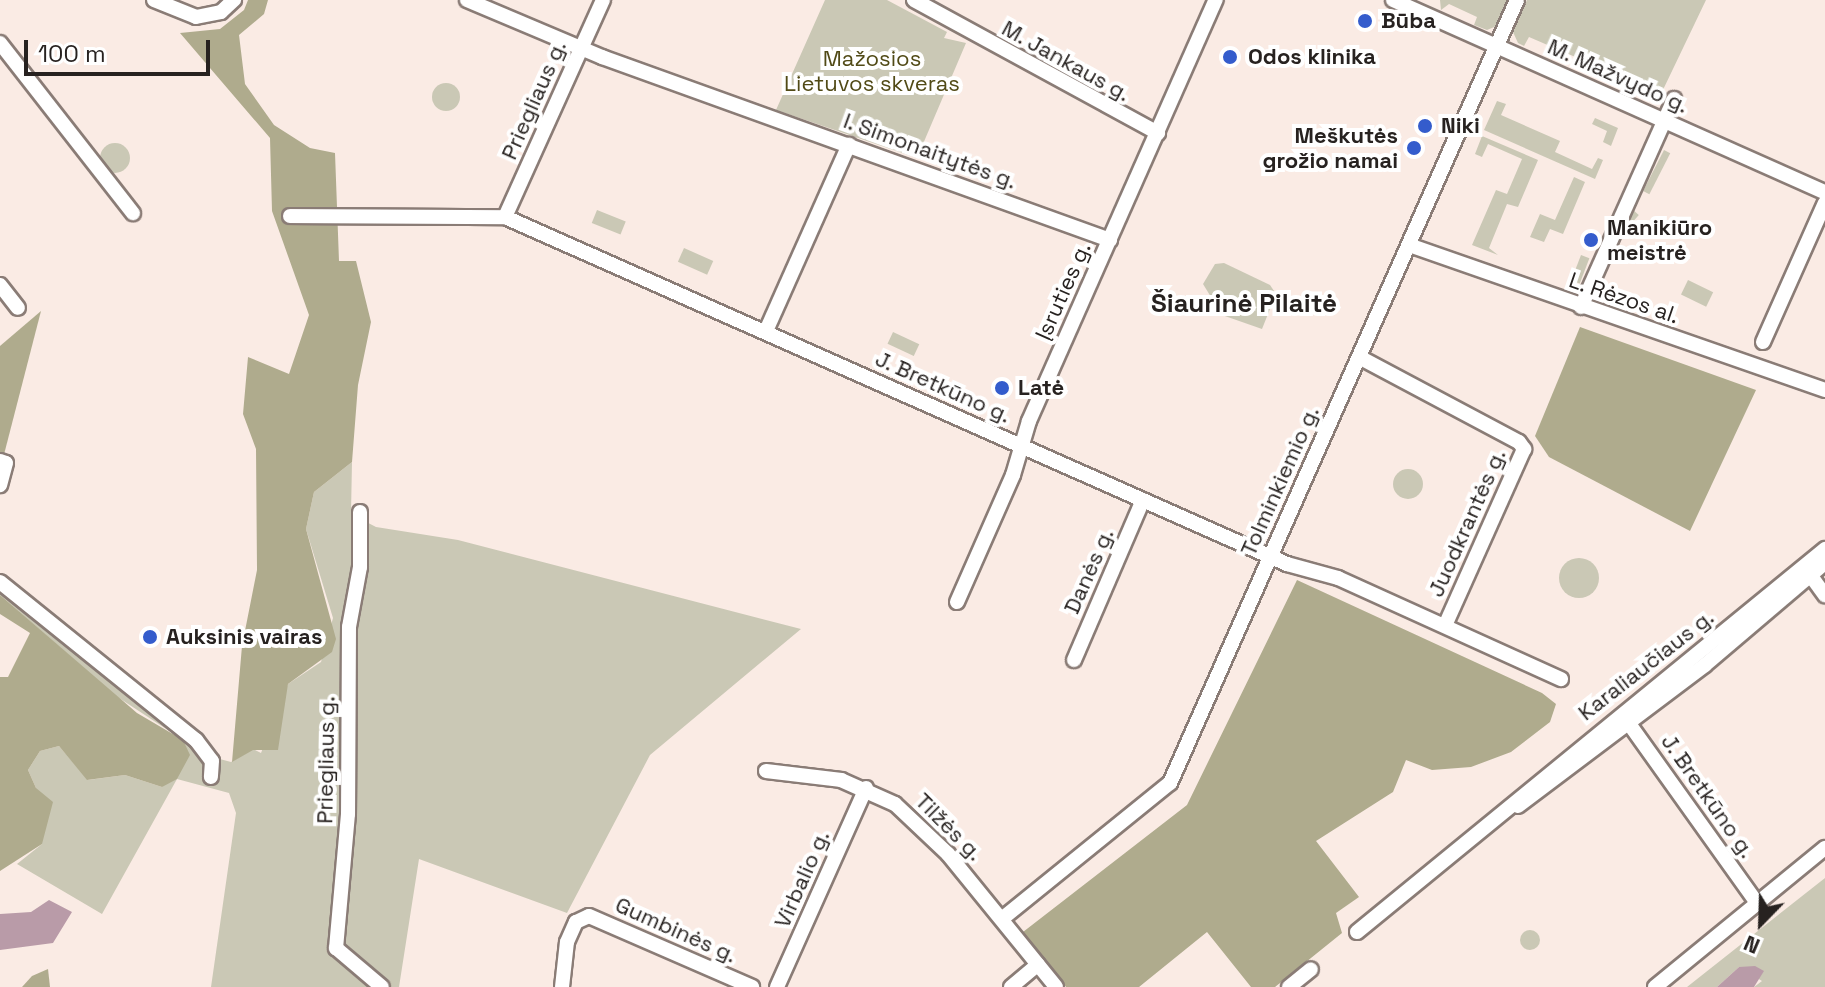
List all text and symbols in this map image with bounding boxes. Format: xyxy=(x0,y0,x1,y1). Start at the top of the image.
place label: Būba xyxy=(1381,8,1436,34)
marker: Būba xyxy=(1356,12,1374,30)
street label: M. Jankaus g. xyxy=(997,15,1135,107)
scale bar xyxy=(28,24,214,74)
street label: M. Mažvydo g. xyxy=(1543,33,1693,119)
street label: Priegliaus g. xyxy=(496,36,572,164)
text: 100 m xyxy=(38,38,106,69)
place label: Odos klinika xyxy=(1248,44,1376,70)
park label: Mažosios Lietuvos skveras xyxy=(784,45,960,96)
marker: Odos klinika xyxy=(1219,46,1241,68)
street label: I. Simonaitytės g. xyxy=(840,107,1020,195)
place label: Niki xyxy=(1441,113,1480,139)
marker: Niki xyxy=(1416,117,1434,135)
place label: Meškutės grožio namai xyxy=(1262,122,1398,174)
marker: Meškutės grožio namai xyxy=(1405,139,1423,157)
place label: Manikiūro meistrė xyxy=(1607,214,1712,266)
marker: Manikiūro meistrė xyxy=(1582,231,1600,249)
street label: Įsruties g. xyxy=(1030,238,1096,344)
street label: L. Rėzos al. xyxy=(1565,267,1683,329)
district label: Šiaurinė Pilaitė xyxy=(1151,288,1337,320)
street label: J. Bretkūno g. xyxy=(871,345,1015,429)
place label: Latė xyxy=(1018,375,1064,401)
marker: Latė xyxy=(993,379,1011,397)
street label: Tolminkiemio g. xyxy=(1235,402,1325,560)
street label: Juodkrantės g. xyxy=(1423,445,1511,601)
street label: Danės g. xyxy=(1058,524,1120,618)
street label: Karaliaučiaus g. xyxy=(1573,604,1719,726)
place label: Auksinis vairas xyxy=(166,624,322,650)
marker: Auksinis vairas xyxy=(141,628,159,646)
street label: Priegliaus g. xyxy=(312,696,340,824)
street label: J. Bretkūno g. xyxy=(1655,729,1761,863)
street label: Tilžės g. xyxy=(910,788,988,866)
street label: Virbalio g. xyxy=(769,826,835,932)
north arrow xyxy=(1721,883,1801,963)
street label: Gumbinės g. xyxy=(611,892,741,968)
text: N xyxy=(1739,929,1764,961)

